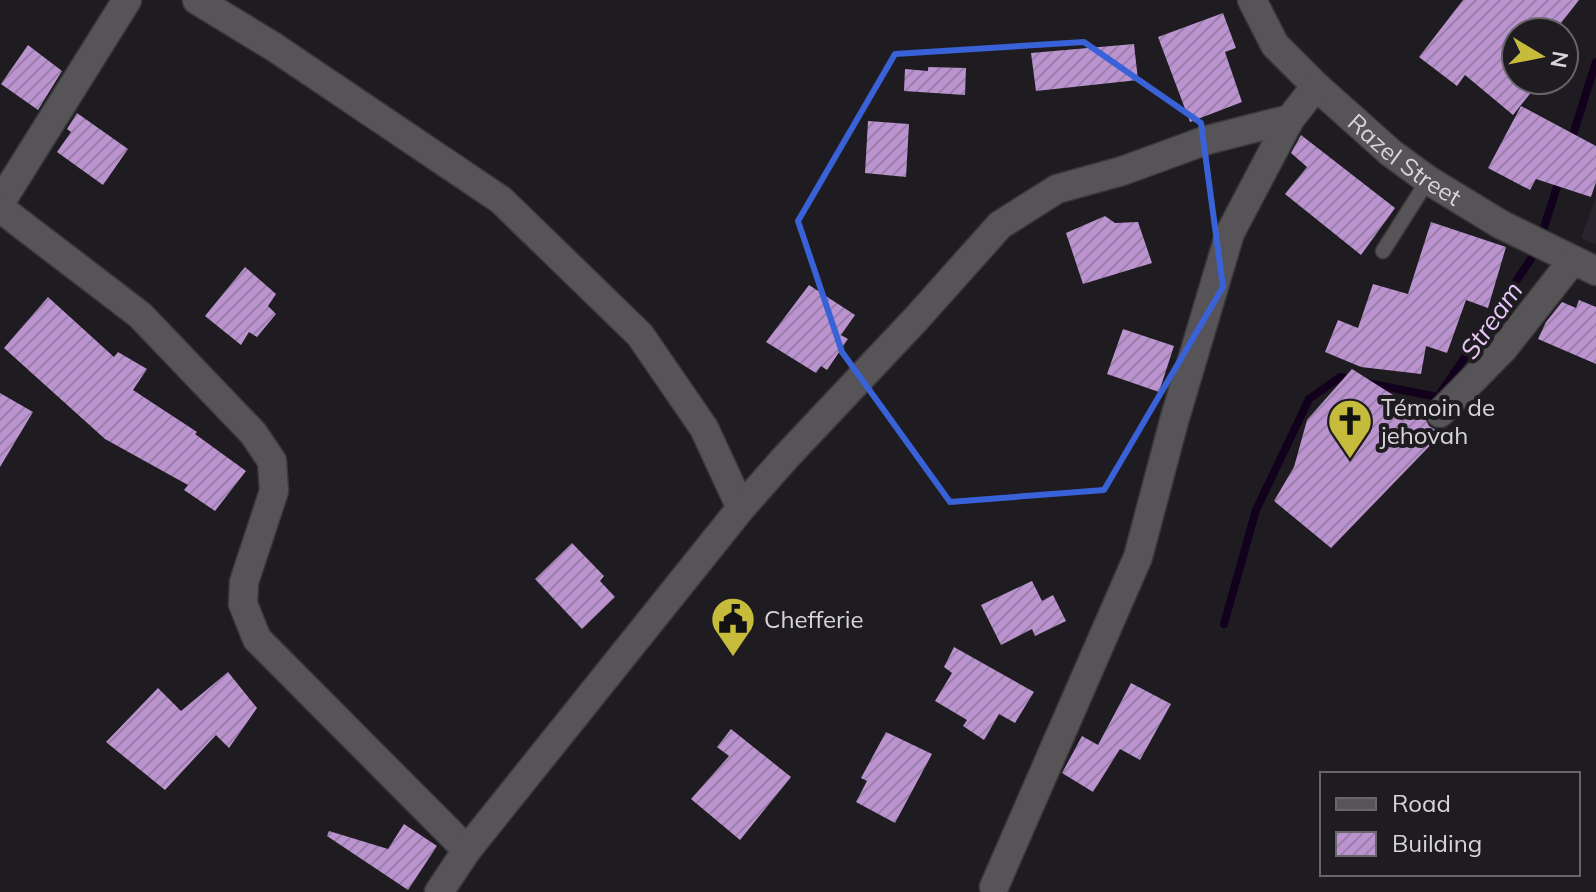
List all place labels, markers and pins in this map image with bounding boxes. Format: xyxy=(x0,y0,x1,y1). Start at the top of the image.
place label: Témoin de jehovah xyxy=(1379,392,1495,450)
church icon: Témoin de jehovah xyxy=(1326,397,1374,460)
public building icon: Chefferie xyxy=(709,595,757,658)
place label: Chefferie xyxy=(764,604,864,634)

